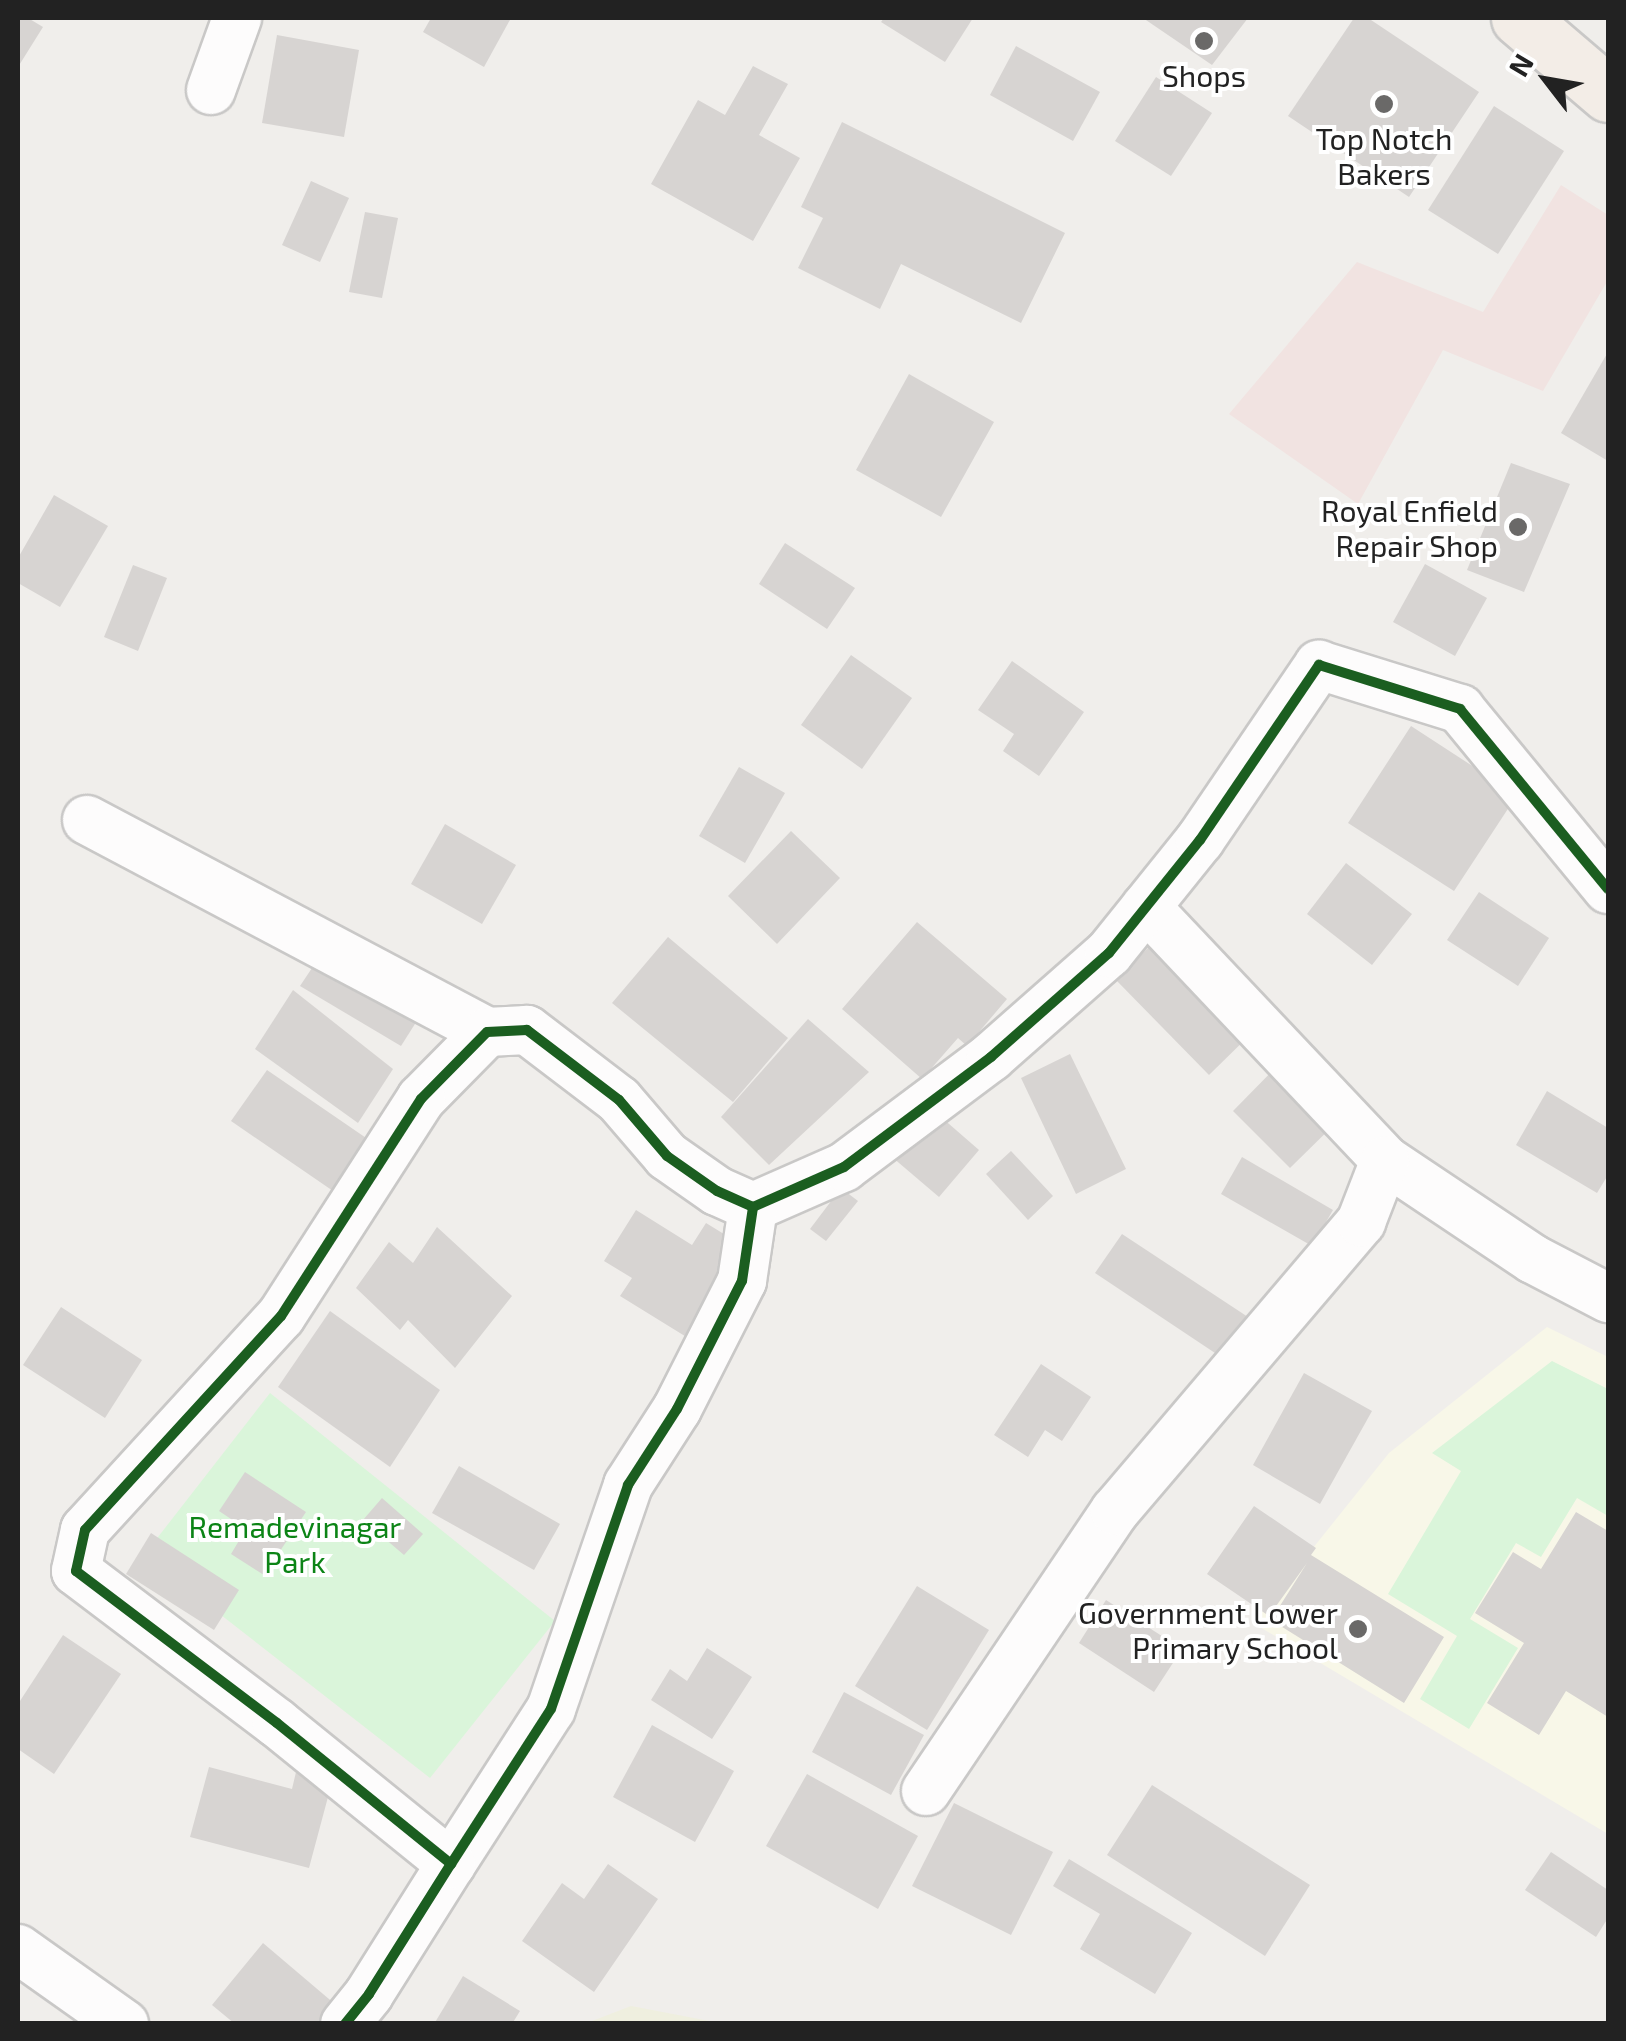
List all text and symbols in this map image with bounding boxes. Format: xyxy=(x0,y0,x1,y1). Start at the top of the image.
marker: Shops xyxy=(1193,30,1215,52)
north arrow xyxy=(1496,30,1596,130)
text: N xyxy=(1501,47,1540,82)
place label: Shops xyxy=(1162,57,1246,93)
marker: Top Notch Bakers xyxy=(1373,93,1395,115)
place label: Top Notch Bakers xyxy=(1316,120,1452,190)
place label: Royal Enfield Repair Shop xyxy=(1320,492,1498,562)
marker: Royal Enfield Repair Shop xyxy=(1507,516,1529,538)
park label: Remadevinagar Park xyxy=(189,1508,401,1578)
place label: Government Lower Primary School xyxy=(1078,1594,1338,1664)
marker: Government Lower Primary School xyxy=(1347,1618,1369,1640)

